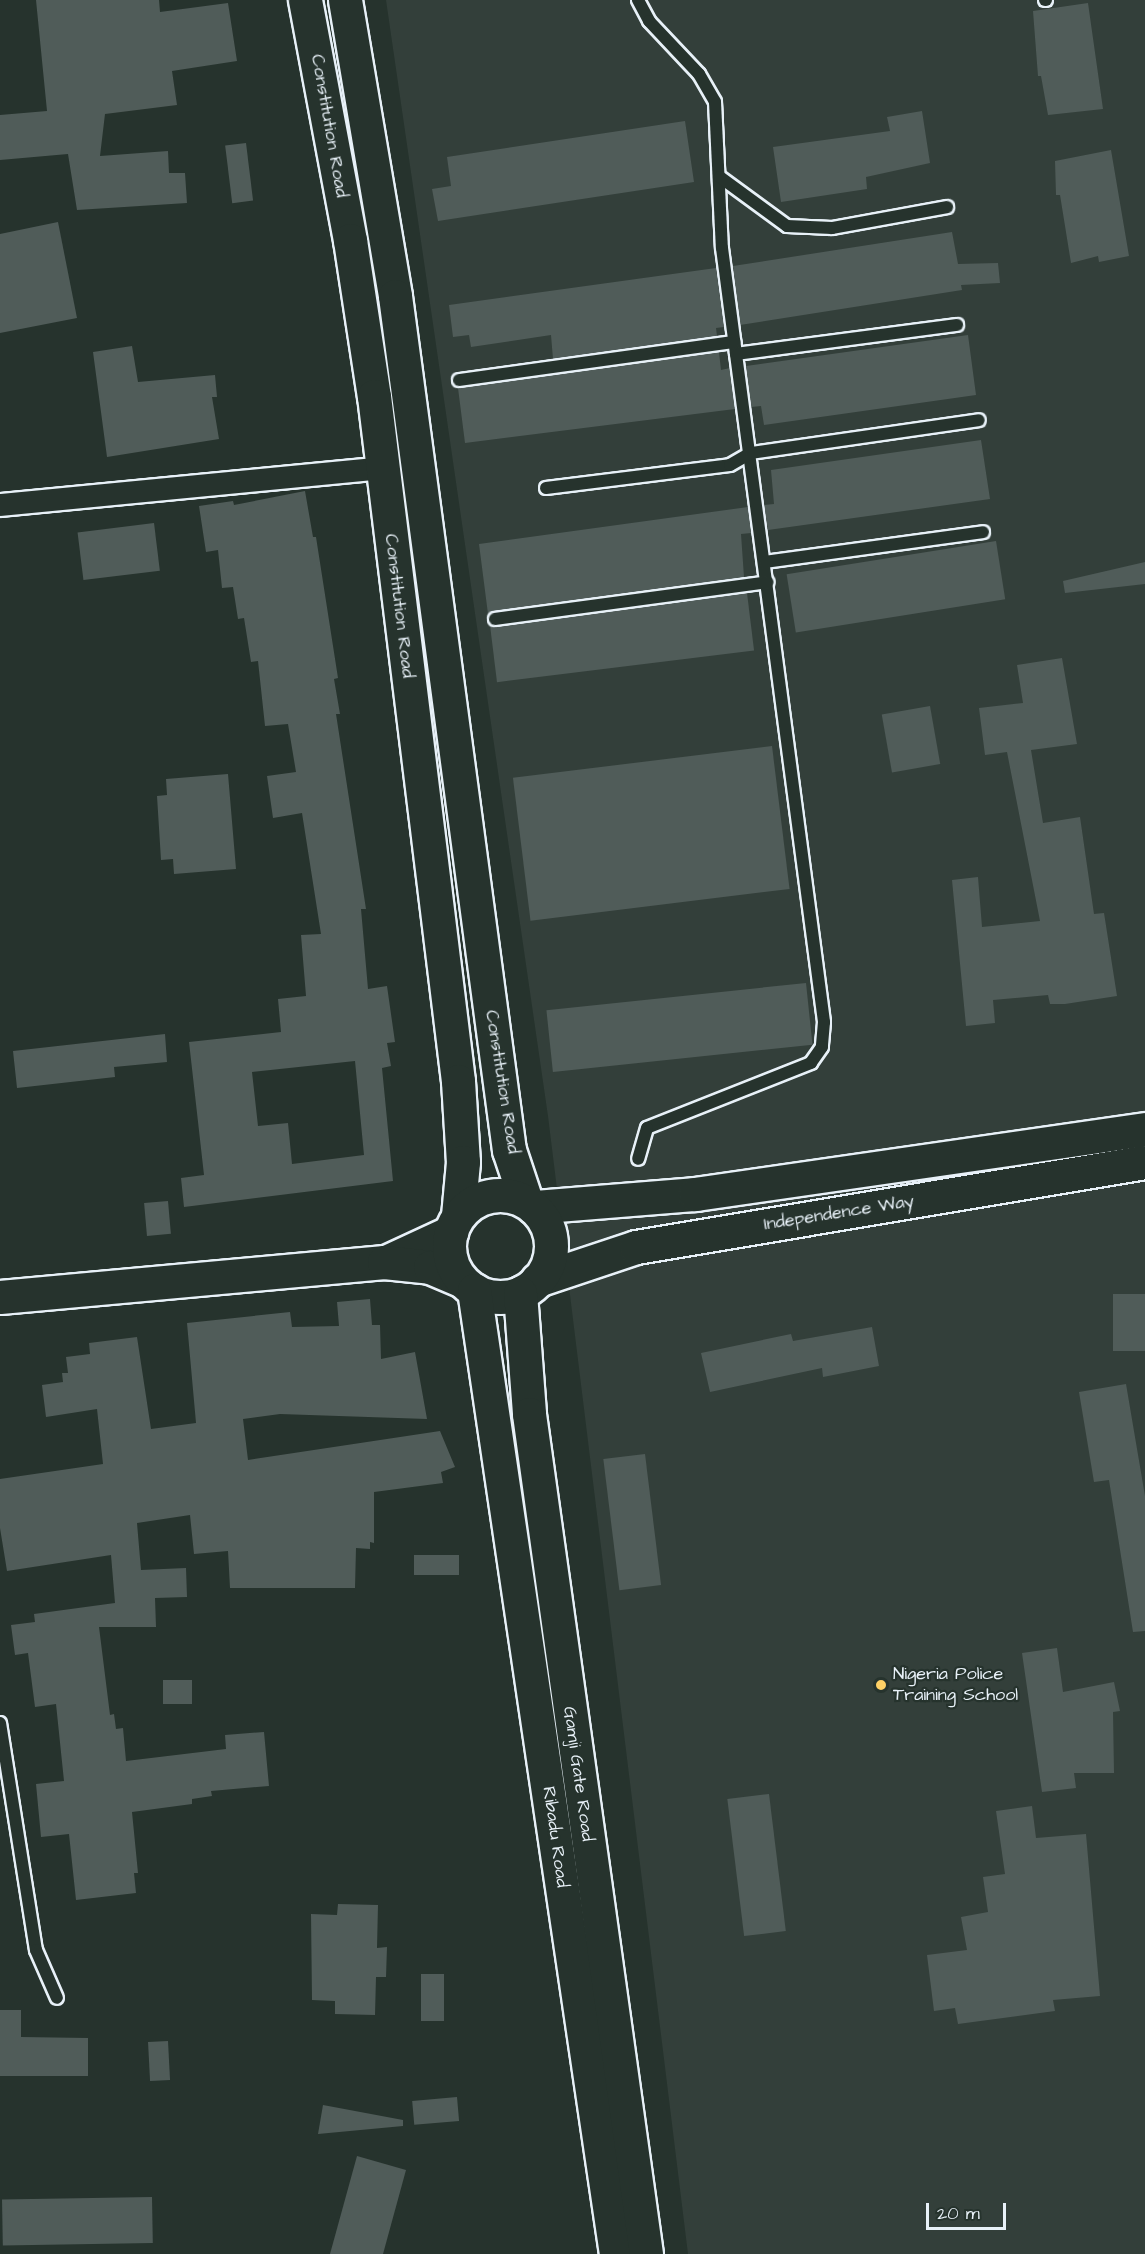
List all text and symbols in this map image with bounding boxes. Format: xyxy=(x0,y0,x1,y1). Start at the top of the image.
street label: Constitution Road xyxy=(306,53,352,199)
street label: Constitution Road xyxy=(379,533,419,679)
street label: Constitution Road xyxy=(480,1009,524,1155)
street label: Independence Way xyxy=(762,1190,916,1236)
place label: Nigeria Police Training School xyxy=(893,1664,1018,1706)
marker: Nigeria Police Training School xyxy=(874,1678,888,1692)
street label: Gamji Gate Road xyxy=(558,1705,598,1843)
street label: Ribadu Road xyxy=(537,1785,573,1889)
scale bar xyxy=(929,2191,1008,2229)
text: 20 m xyxy=(937,2201,980,2226)

